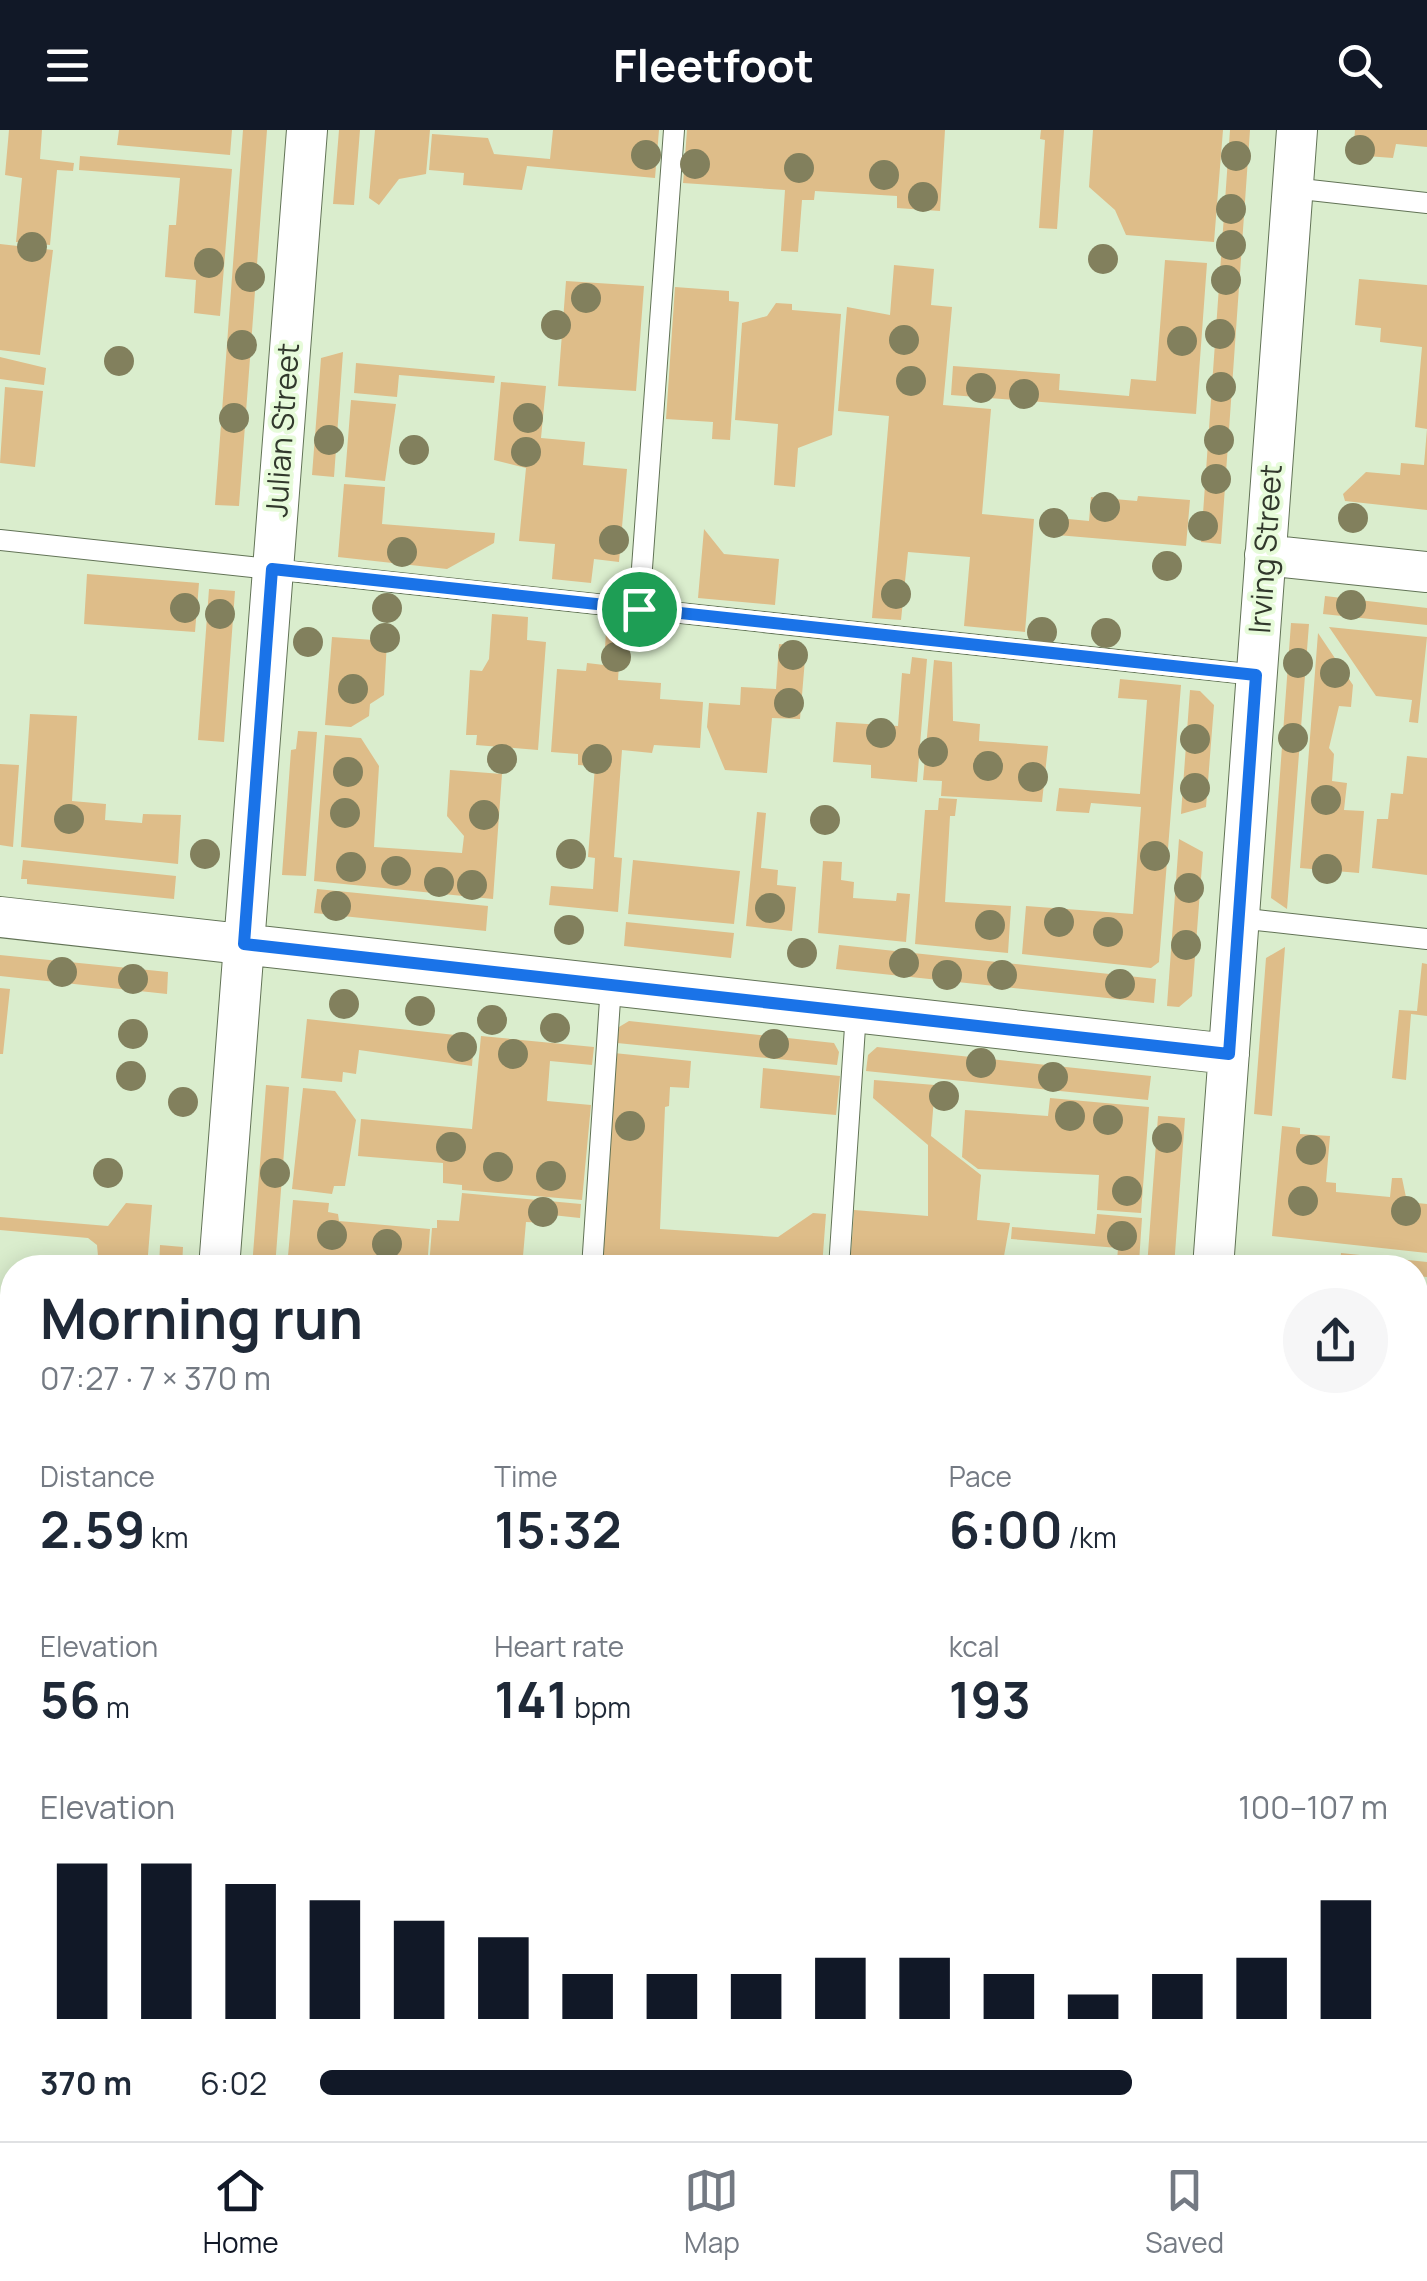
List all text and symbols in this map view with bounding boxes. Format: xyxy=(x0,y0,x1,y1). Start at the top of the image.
text: Fleetfoot xyxy=(613,34,814,96)
icon: menu xyxy=(40,38,95,93)
icon: search xyxy=(1332,38,1387,93)
street label: Julian Street xyxy=(255,342,308,518)
street label: Irving Street xyxy=(1238,463,1291,635)
pin xyxy=(597,567,682,652)
icon: arrive xyxy=(612,582,667,637)
text: Morning run xyxy=(40,1280,363,1356)
button: share xyxy=(1283,1288,1388,1393)
text: 07:27 · 7 × 370 m xyxy=(40,1356,271,1400)
text: Distance xyxy=(40,1457,155,1495)
text: Time xyxy=(494,1457,558,1495)
text: Pace xyxy=(949,1457,1012,1495)
text: 2.59 xyxy=(40,1495,145,1563)
text: 15:32 xyxy=(494,1495,622,1563)
text: 6:00 xyxy=(949,1495,1063,1563)
text: km xyxy=(145,1518,189,1556)
text: /km xyxy=(1063,1518,1117,1556)
text: Elevation xyxy=(40,1627,158,1665)
text: Heart rate xyxy=(494,1627,624,1665)
text: kcal xyxy=(949,1627,1000,1665)
text: 56 xyxy=(40,1665,100,1733)
text: 141 xyxy=(494,1665,569,1733)
text: 193 xyxy=(949,1665,1031,1733)
text: m xyxy=(100,1688,130,1726)
text: bpm xyxy=(569,1688,631,1726)
text: Elevation xyxy=(40,1785,175,1829)
text: 100–107 m xyxy=(1238,1785,1388,1829)
text: 370 m xyxy=(40,2061,132,2105)
text: 6:02 xyxy=(200,2061,267,2105)
tab: Home xyxy=(203,2163,279,2261)
tab: Map xyxy=(684,2163,740,2261)
tab: Saved xyxy=(1145,2163,1224,2261)

